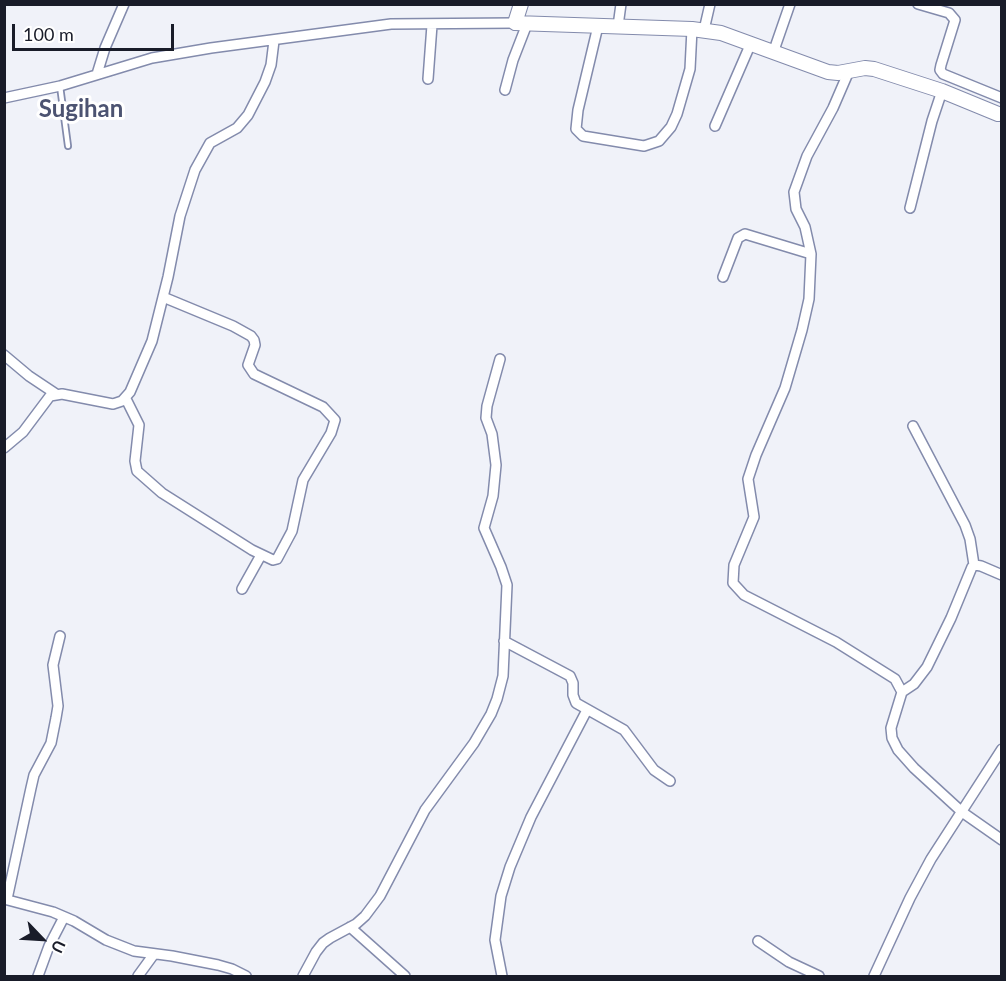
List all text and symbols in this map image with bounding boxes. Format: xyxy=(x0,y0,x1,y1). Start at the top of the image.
scale bar xyxy=(15,12,177,50)
text: 100 m xyxy=(23,23,74,45)
district label: Sugihan xyxy=(39,95,123,123)
north arrow xyxy=(12,909,72,969)
text: U xyxy=(48,937,70,956)

